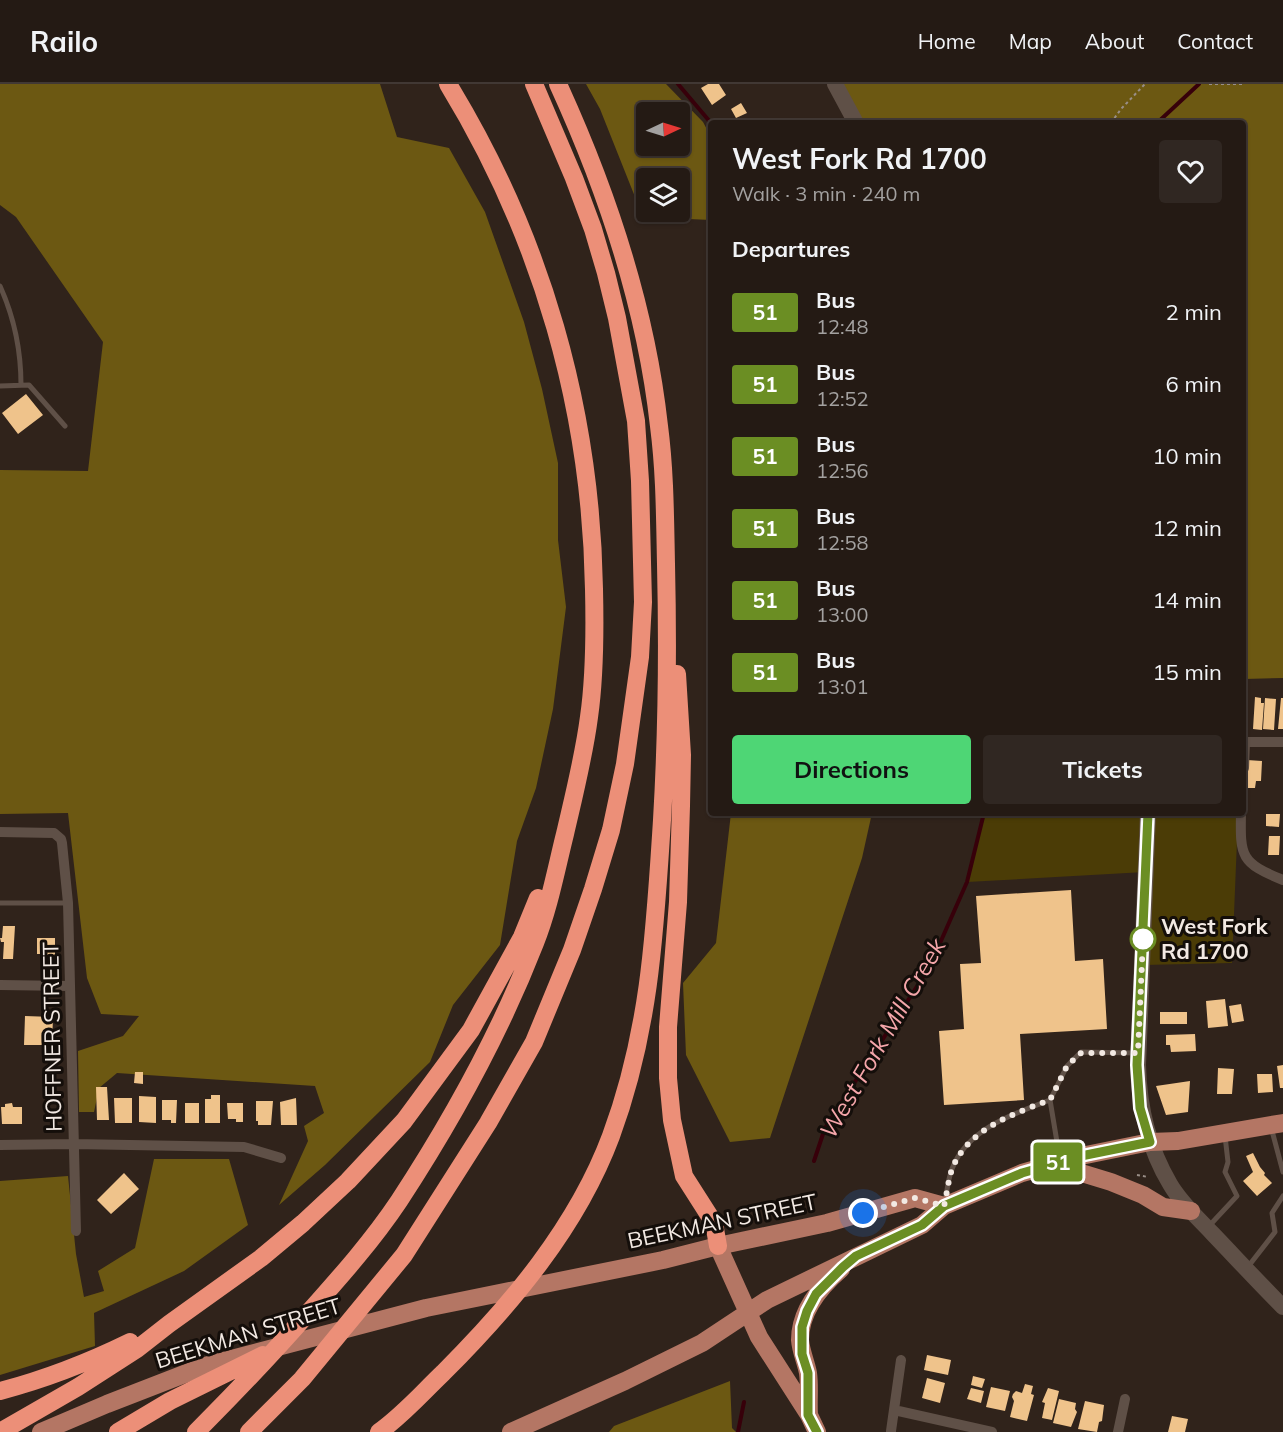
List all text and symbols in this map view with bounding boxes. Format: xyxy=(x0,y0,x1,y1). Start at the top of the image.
text: Railo xyxy=(30,24,98,59)
text: Home xyxy=(918,28,976,54)
text: Map xyxy=(1009,28,1052,54)
text: About xyxy=(1085,28,1144,54)
text: Contact xyxy=(1177,28,1253,54)
north arrow xyxy=(636,102,690,156)
map controls xyxy=(636,102,690,222)
button: heart xyxy=(1159,140,1222,203)
text: West Fork Rd 1700 xyxy=(732,141,987,176)
button: layers xyxy=(636,168,690,222)
text: Walk · 3 min · 240 m xyxy=(732,181,920,206)
text: Departures xyxy=(732,235,850,263)
text: Bus xyxy=(816,286,855,314)
text: 2 min xyxy=(1166,298,1222,326)
text: 51 xyxy=(752,299,778,325)
text: 12:48 xyxy=(816,314,869,339)
text: Bus xyxy=(816,358,855,386)
text: 6 min xyxy=(1166,370,1222,398)
text: 51 xyxy=(752,371,778,397)
text: 12:52 xyxy=(816,386,869,411)
text: Bus xyxy=(816,430,855,458)
text: 10 min xyxy=(1152,442,1222,470)
text: 51 xyxy=(752,443,778,469)
text: 12:56 xyxy=(816,458,869,483)
text: Bus xyxy=(816,502,855,530)
text: 12 min xyxy=(1152,514,1222,542)
text: 51 xyxy=(752,515,778,541)
text: 12:58 xyxy=(816,530,869,555)
text: Bus xyxy=(816,574,855,602)
text: 14 min xyxy=(1152,586,1222,614)
text: 51 xyxy=(752,587,778,613)
text: 13:00 xyxy=(816,602,869,627)
text: Bus xyxy=(816,646,855,674)
text: 15 min xyxy=(1152,658,1222,686)
text: 51 xyxy=(752,659,778,685)
text: 13:01 xyxy=(816,674,869,699)
button: Directions xyxy=(732,735,971,804)
button: Tickets xyxy=(983,735,1222,804)
place label: West Fork Rd 1700 xyxy=(1161,912,1268,965)
marker: West Fork Rd 1700 xyxy=(1130,926,1156,952)
water label: West Fork Mill Creek xyxy=(812,932,952,1143)
street label: HOFFNER STREET xyxy=(36,942,68,1132)
line badge: 51 xyxy=(1031,1142,1085,1182)
text: 51 xyxy=(1045,1149,1071,1175)
street label: BEEKMAN STREET xyxy=(625,1187,819,1255)
your location xyxy=(848,1198,878,1228)
street label: BEEKMAN STREET xyxy=(152,1291,344,1375)

